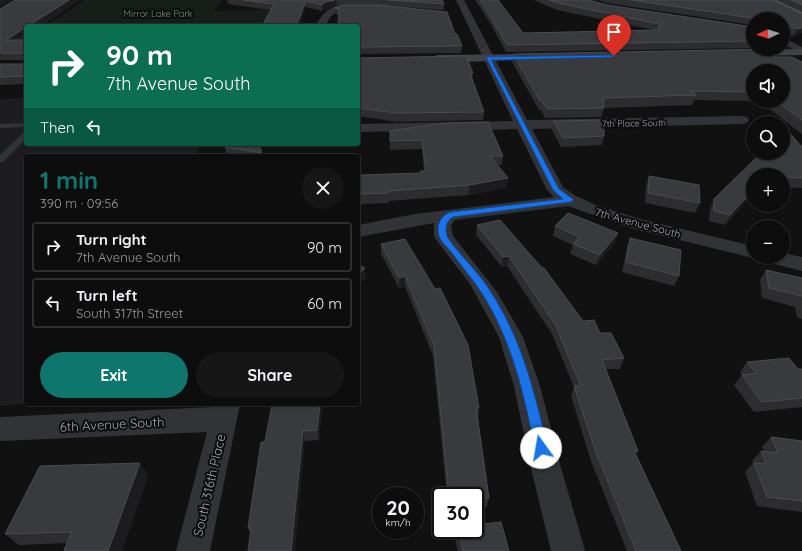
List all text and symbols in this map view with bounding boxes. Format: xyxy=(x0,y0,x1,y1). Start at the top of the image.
park label: Mirror Lake Park xyxy=(124,8,193,19)
north arrow xyxy=(746,12,790,56)
map controls xyxy=(746,12,790,264)
pin xyxy=(597,15,631,56)
icon: arrive xyxy=(603,21,625,43)
text: 90 m xyxy=(106,37,173,72)
icon: right xyxy=(40,40,92,92)
button: sound xyxy=(746,64,790,108)
text: 7th Avenue South xyxy=(106,72,251,95)
icon: left xyxy=(83,116,105,138)
button: search xyxy=(746,116,790,160)
street label: 7th Place South xyxy=(602,117,666,129)
text: Then xyxy=(40,118,75,137)
text: 1 min xyxy=(40,165,98,195)
button: close xyxy=(302,167,344,209)
button: + xyxy=(746,168,790,212)
text: 390 m · 09:56 xyxy=(40,195,118,211)
street label: 7th Avenue South xyxy=(594,205,682,241)
button: − xyxy=(746,220,790,264)
text: Turn right xyxy=(76,230,147,249)
icon: right xyxy=(42,236,64,258)
text: 90 m xyxy=(307,238,342,257)
text: 7th Avenue South xyxy=(76,249,180,265)
text: Turn left xyxy=(76,286,138,305)
icon: left xyxy=(42,292,64,314)
text: 60 m xyxy=(307,294,342,313)
text: South 317th Street xyxy=(76,305,183,321)
button: Exit xyxy=(40,352,188,398)
button: Share xyxy=(196,352,344,398)
street label: 6th Avenue South xyxy=(59,413,165,435)
position arrow xyxy=(520,427,562,469)
street label: South 316th Place xyxy=(189,432,229,538)
speed limit sign: 30 xyxy=(432,487,484,539)
text: 20 xyxy=(386,495,410,520)
text: km/h xyxy=(385,516,411,529)

